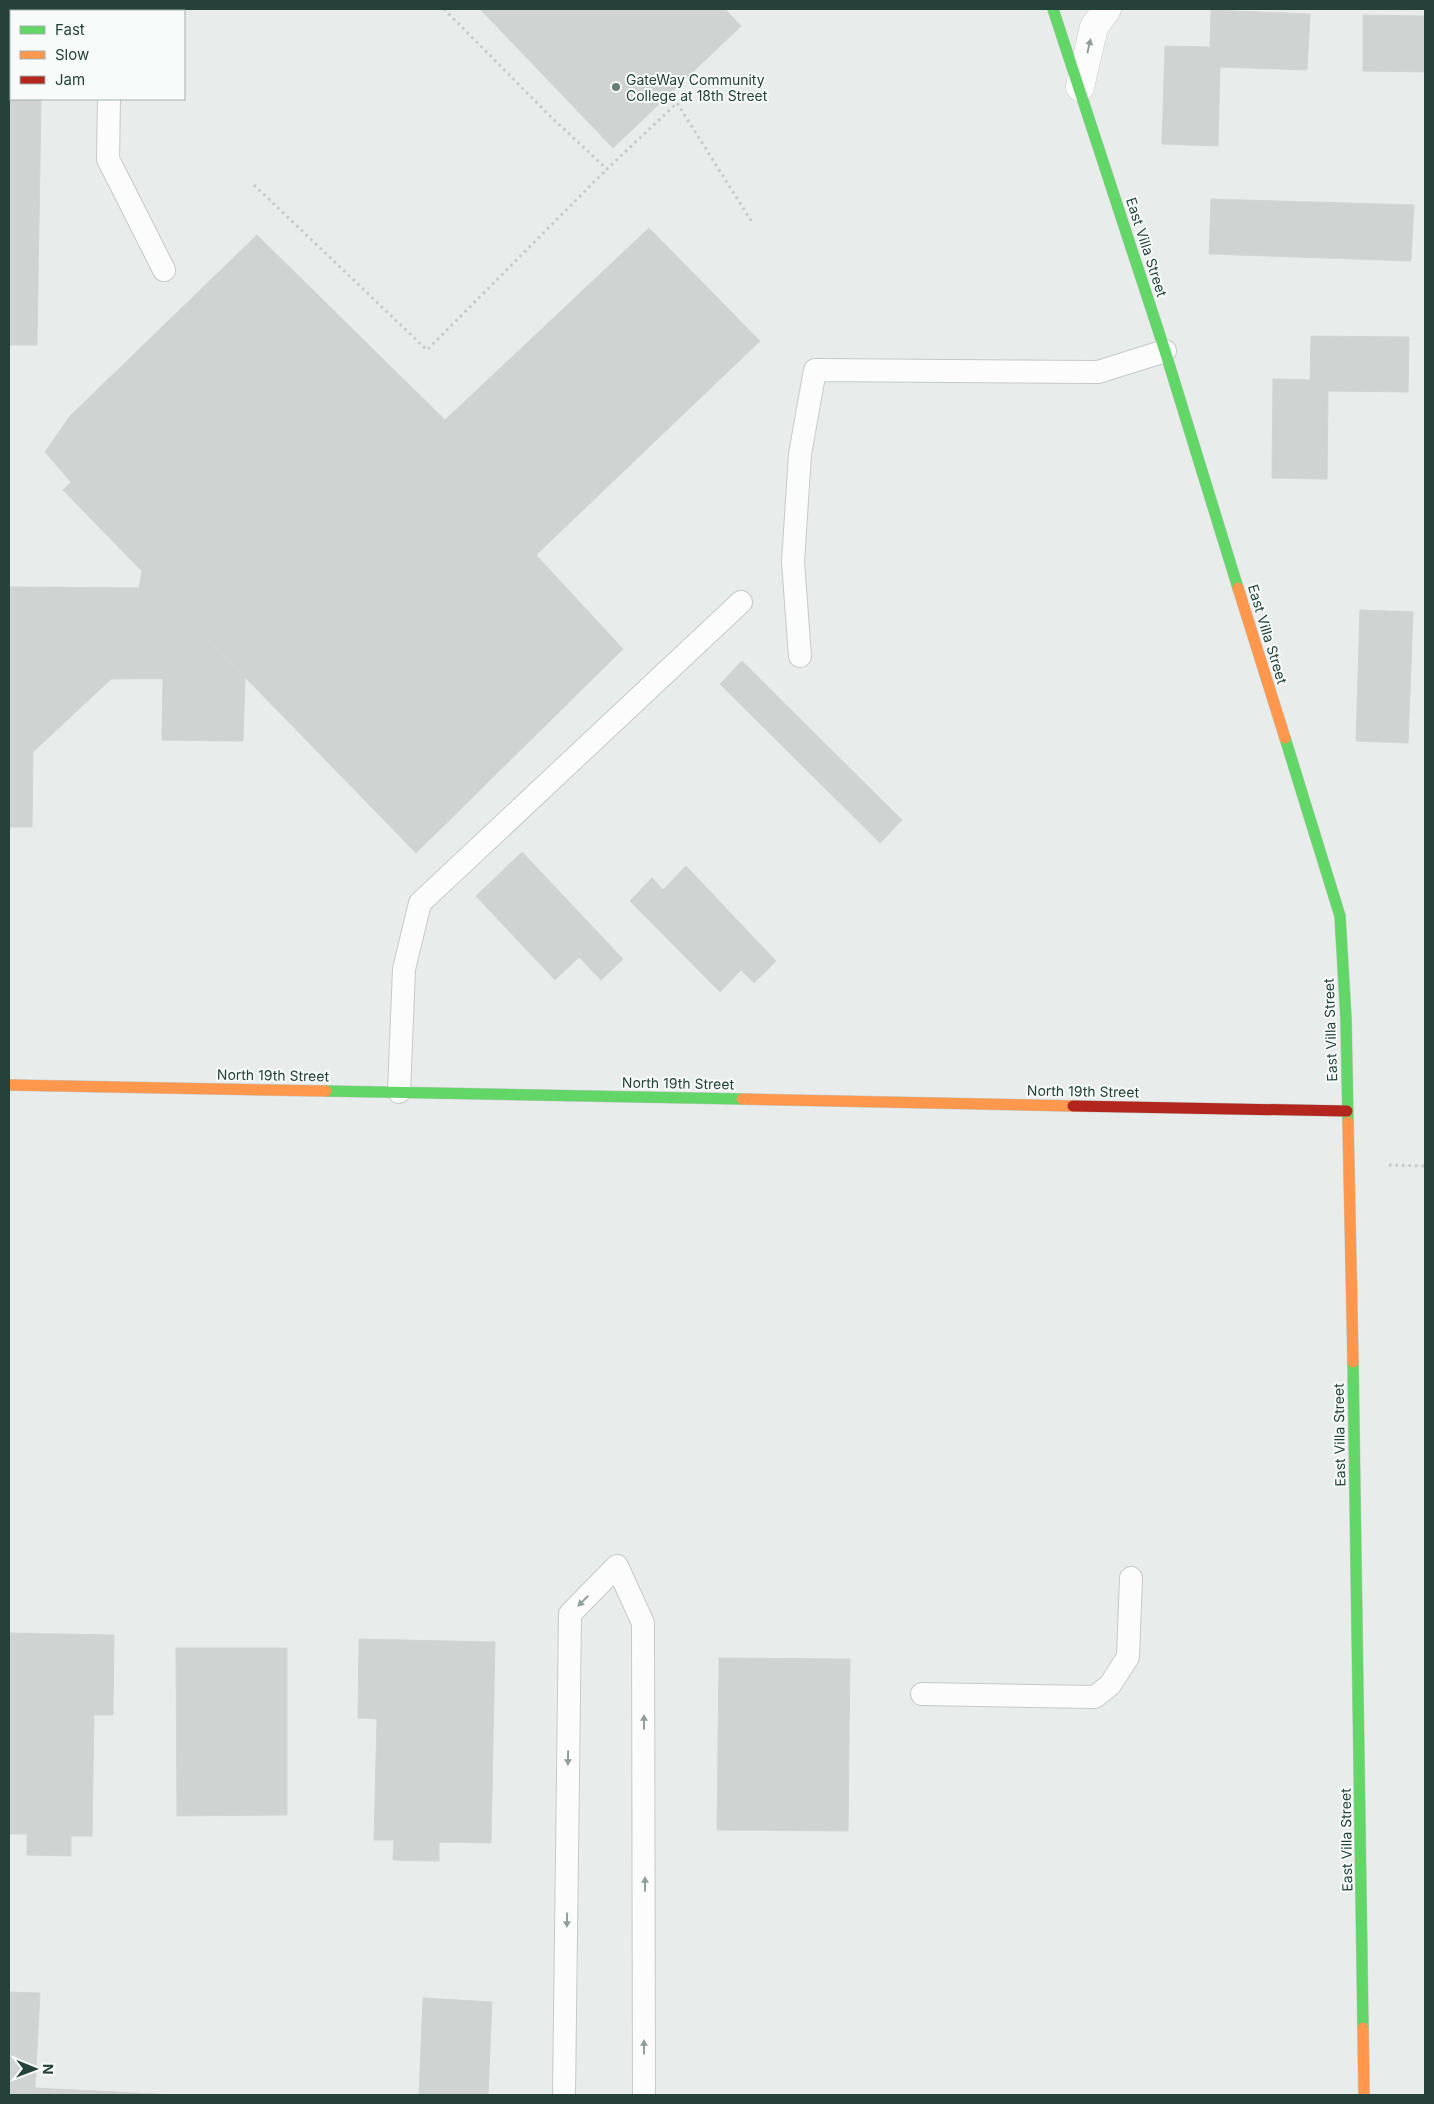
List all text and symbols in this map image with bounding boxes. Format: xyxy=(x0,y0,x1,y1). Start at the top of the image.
legend xyxy=(10,10,185,100)
text: Fast xyxy=(55,20,85,39)
one-way arrow xyxy=(1085,39,1093,54)
text: Slow xyxy=(55,45,89,64)
text: Jam xyxy=(55,70,85,89)
place label: GateWay Community College at 18th Street xyxy=(626,71,768,104)
marker: GateWay Community College at 18th Street xyxy=(610,81,622,93)
street label: East Villa Street xyxy=(1123,195,1171,299)
street label: East Villa Street xyxy=(1245,582,1291,686)
street label: East Villa Street xyxy=(1320,978,1340,1082)
street label: North 19th Street xyxy=(217,1066,330,1084)
street label: North 19th Street xyxy=(622,1074,735,1092)
street label: North 19th Street xyxy=(1027,1082,1140,1100)
street label: East Villa Street xyxy=(1330,1383,1348,1487)
one-way arrow xyxy=(577,1595,589,1607)
one-way arrow xyxy=(640,1713,648,1729)
one-way arrow xyxy=(564,1750,572,1766)
street label: East Villa Street xyxy=(1337,1788,1355,1892)
one-way arrow xyxy=(641,1876,649,1892)
one-way arrow xyxy=(563,1913,571,1929)
one-way arrow xyxy=(640,2038,648,2054)
north arrow xyxy=(10,2044,60,2094)
text: N xyxy=(40,2064,57,2075)

